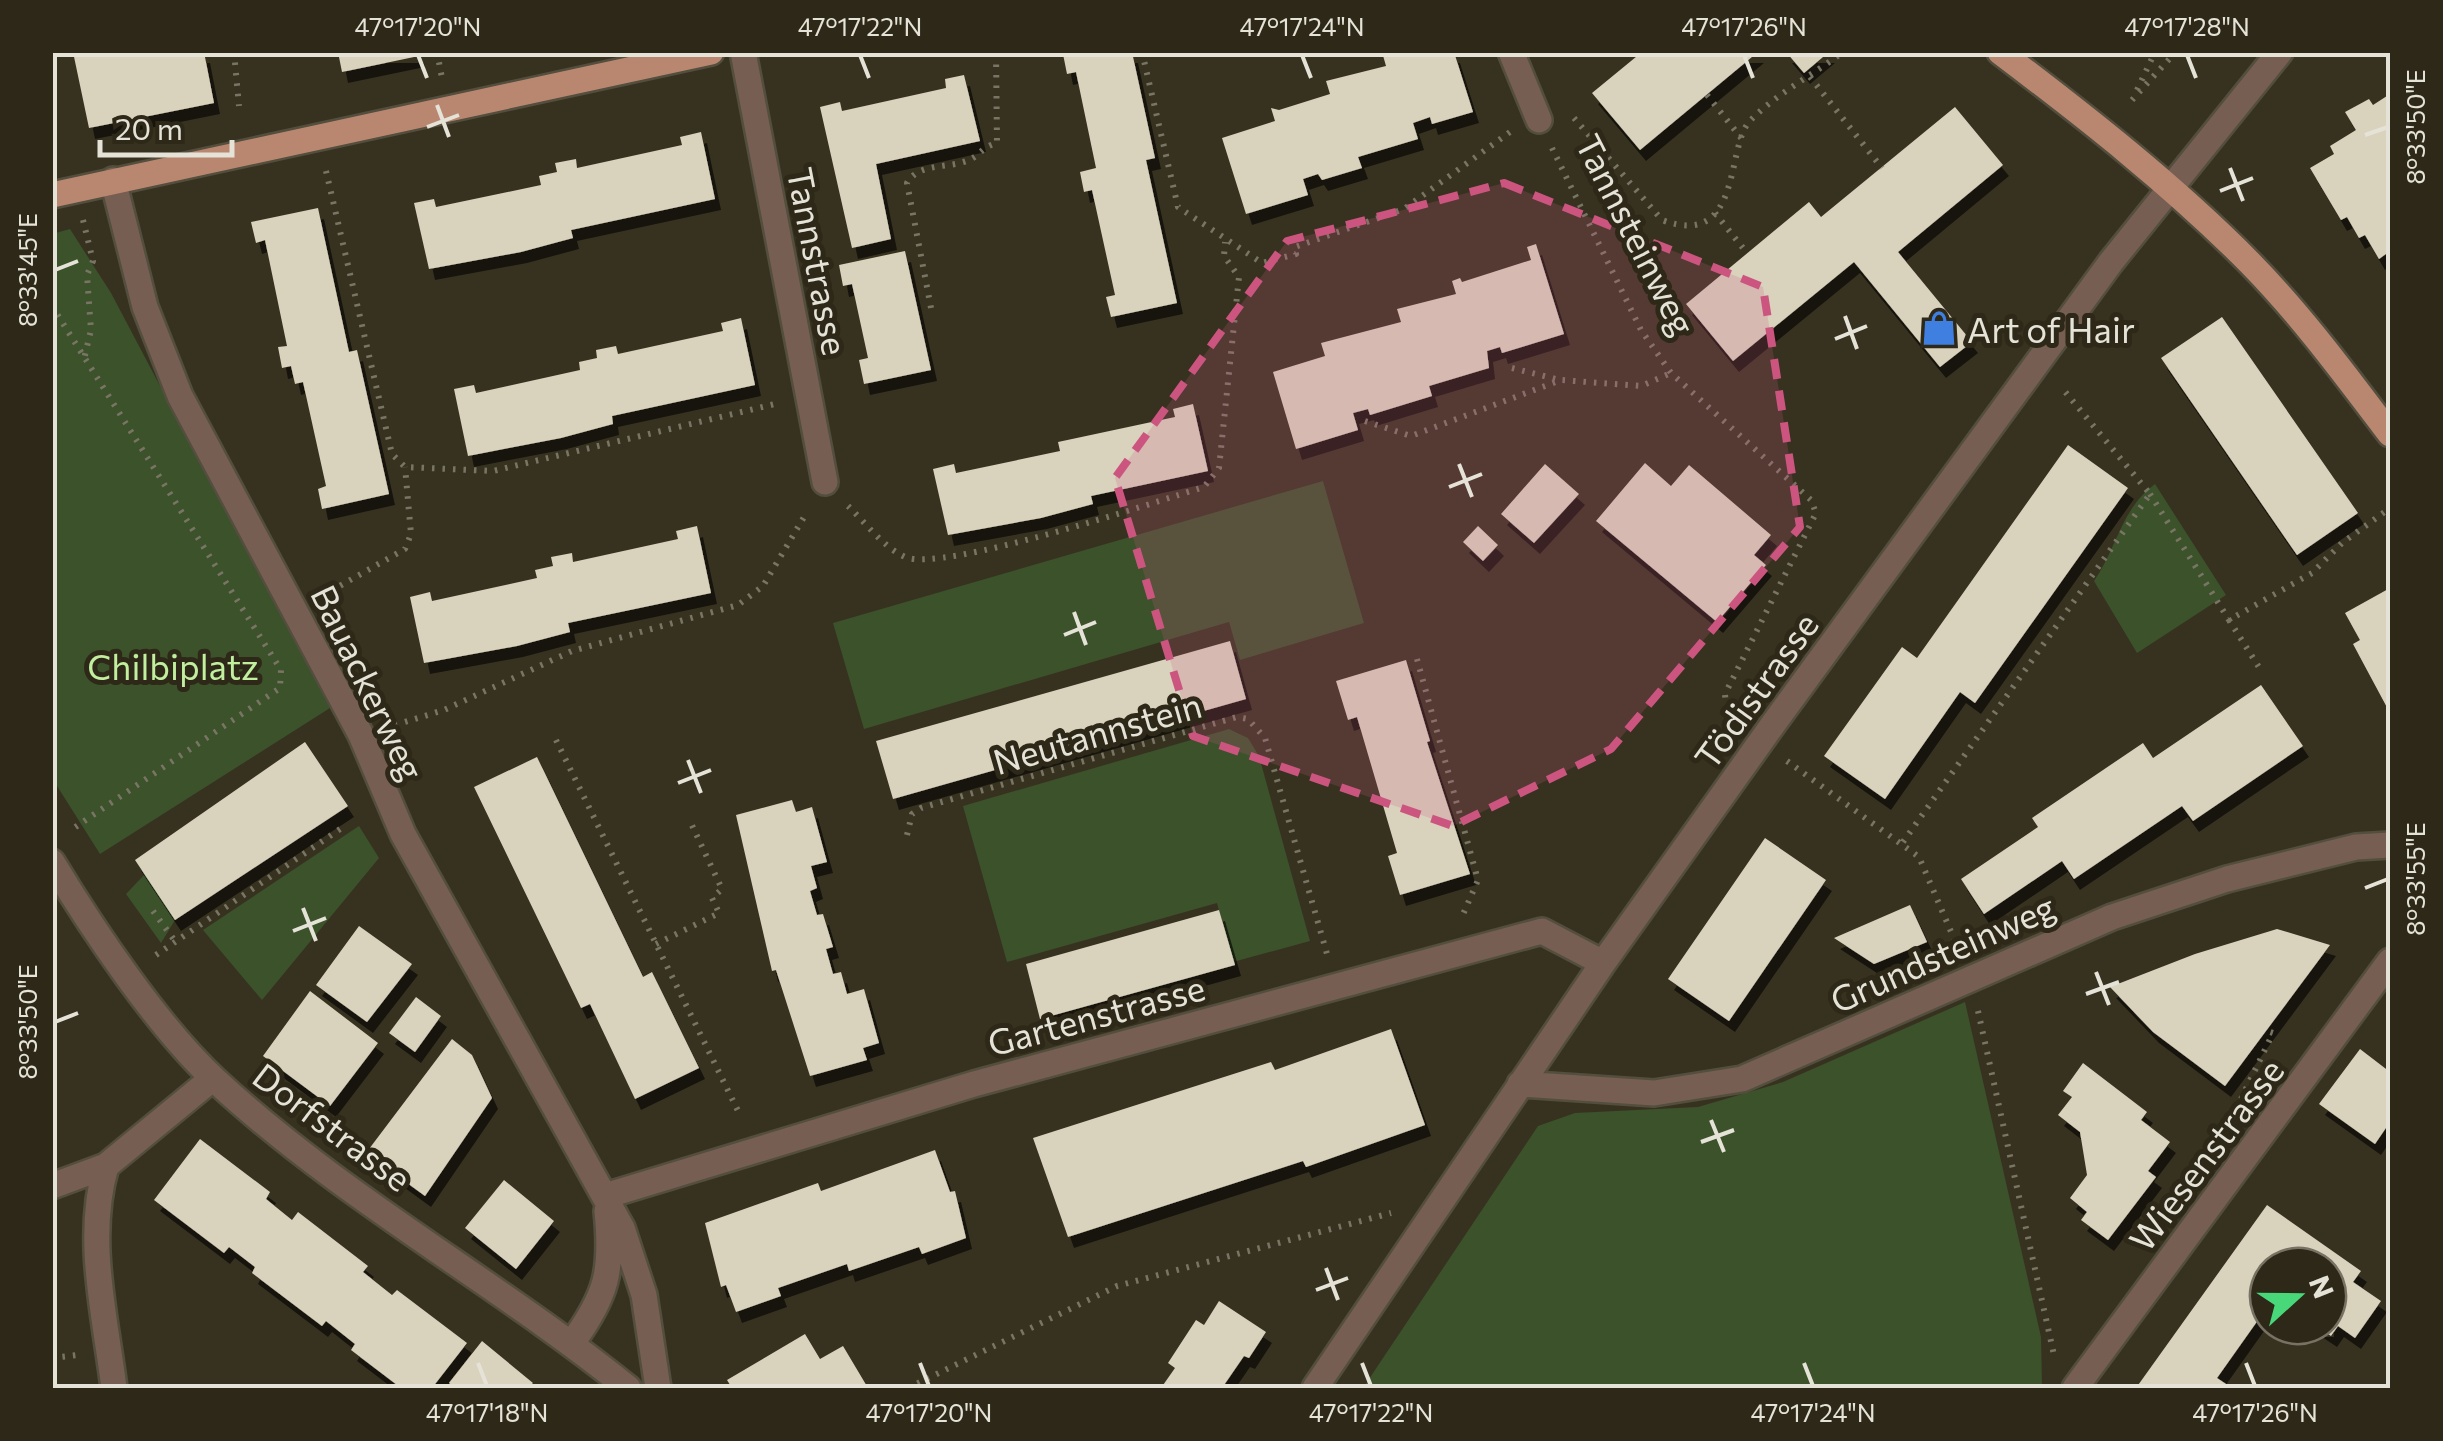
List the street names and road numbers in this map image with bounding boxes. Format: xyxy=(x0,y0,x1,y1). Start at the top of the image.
street label: Tannsteinweg xyxy=(1568,126,1706,342)
street label: Tannstrasse xyxy=(780,164,858,358)
street label: Bauackerweg xyxy=(303,578,435,786)
street label: Tödistrasse xyxy=(1684,604,1826,776)
street label: Neutannstein xyxy=(988,682,1206,782)
street label: Grundsteinweg xyxy=(1823,883,2061,1021)
street label: Gartenstrasse xyxy=(983,964,1209,1064)
street label: Wiesenstrasse xyxy=(2119,1049,2291,1259)
street label: Dorfstrasse xyxy=(246,1053,420,1199)

